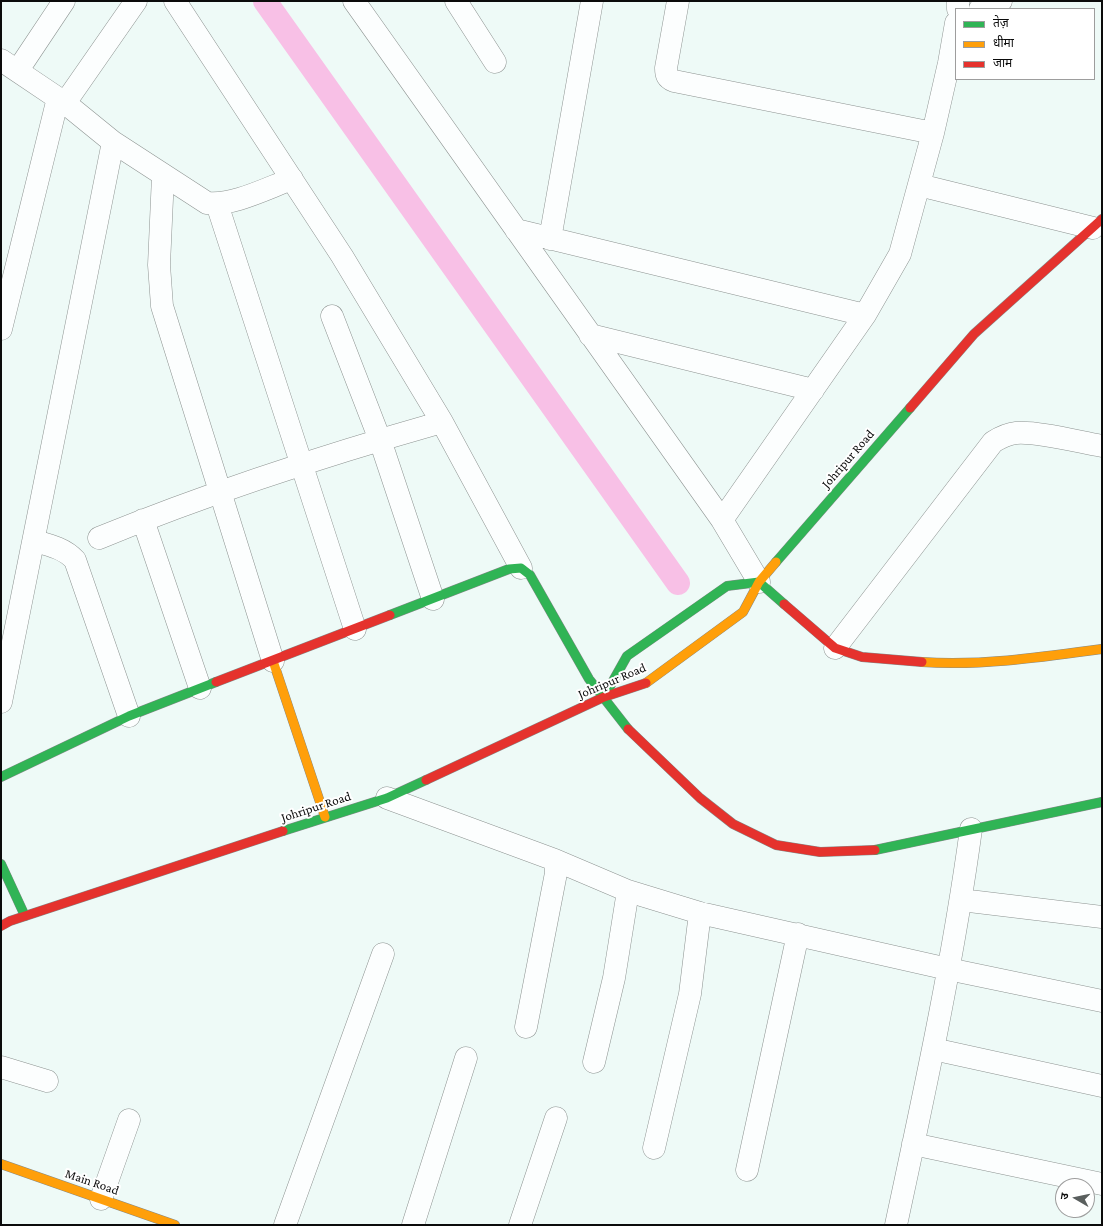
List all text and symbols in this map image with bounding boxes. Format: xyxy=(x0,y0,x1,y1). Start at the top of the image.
legend xyxy=(955,8,1095,80)
text: तेज़ xyxy=(993,16,1009,30)
text: धीमा xyxy=(993,36,1014,50)
text: जाम xyxy=(993,56,1012,70)
street label: Johripur Road xyxy=(818,427,878,491)
street label: Johripur Road xyxy=(576,660,648,702)
street label: Johripur Road xyxy=(279,788,353,826)
street label: Main Road xyxy=(63,1166,121,1198)
north arrow xyxy=(1055,1178,1095,1218)
text: उ xyxy=(1058,1192,1071,1200)

